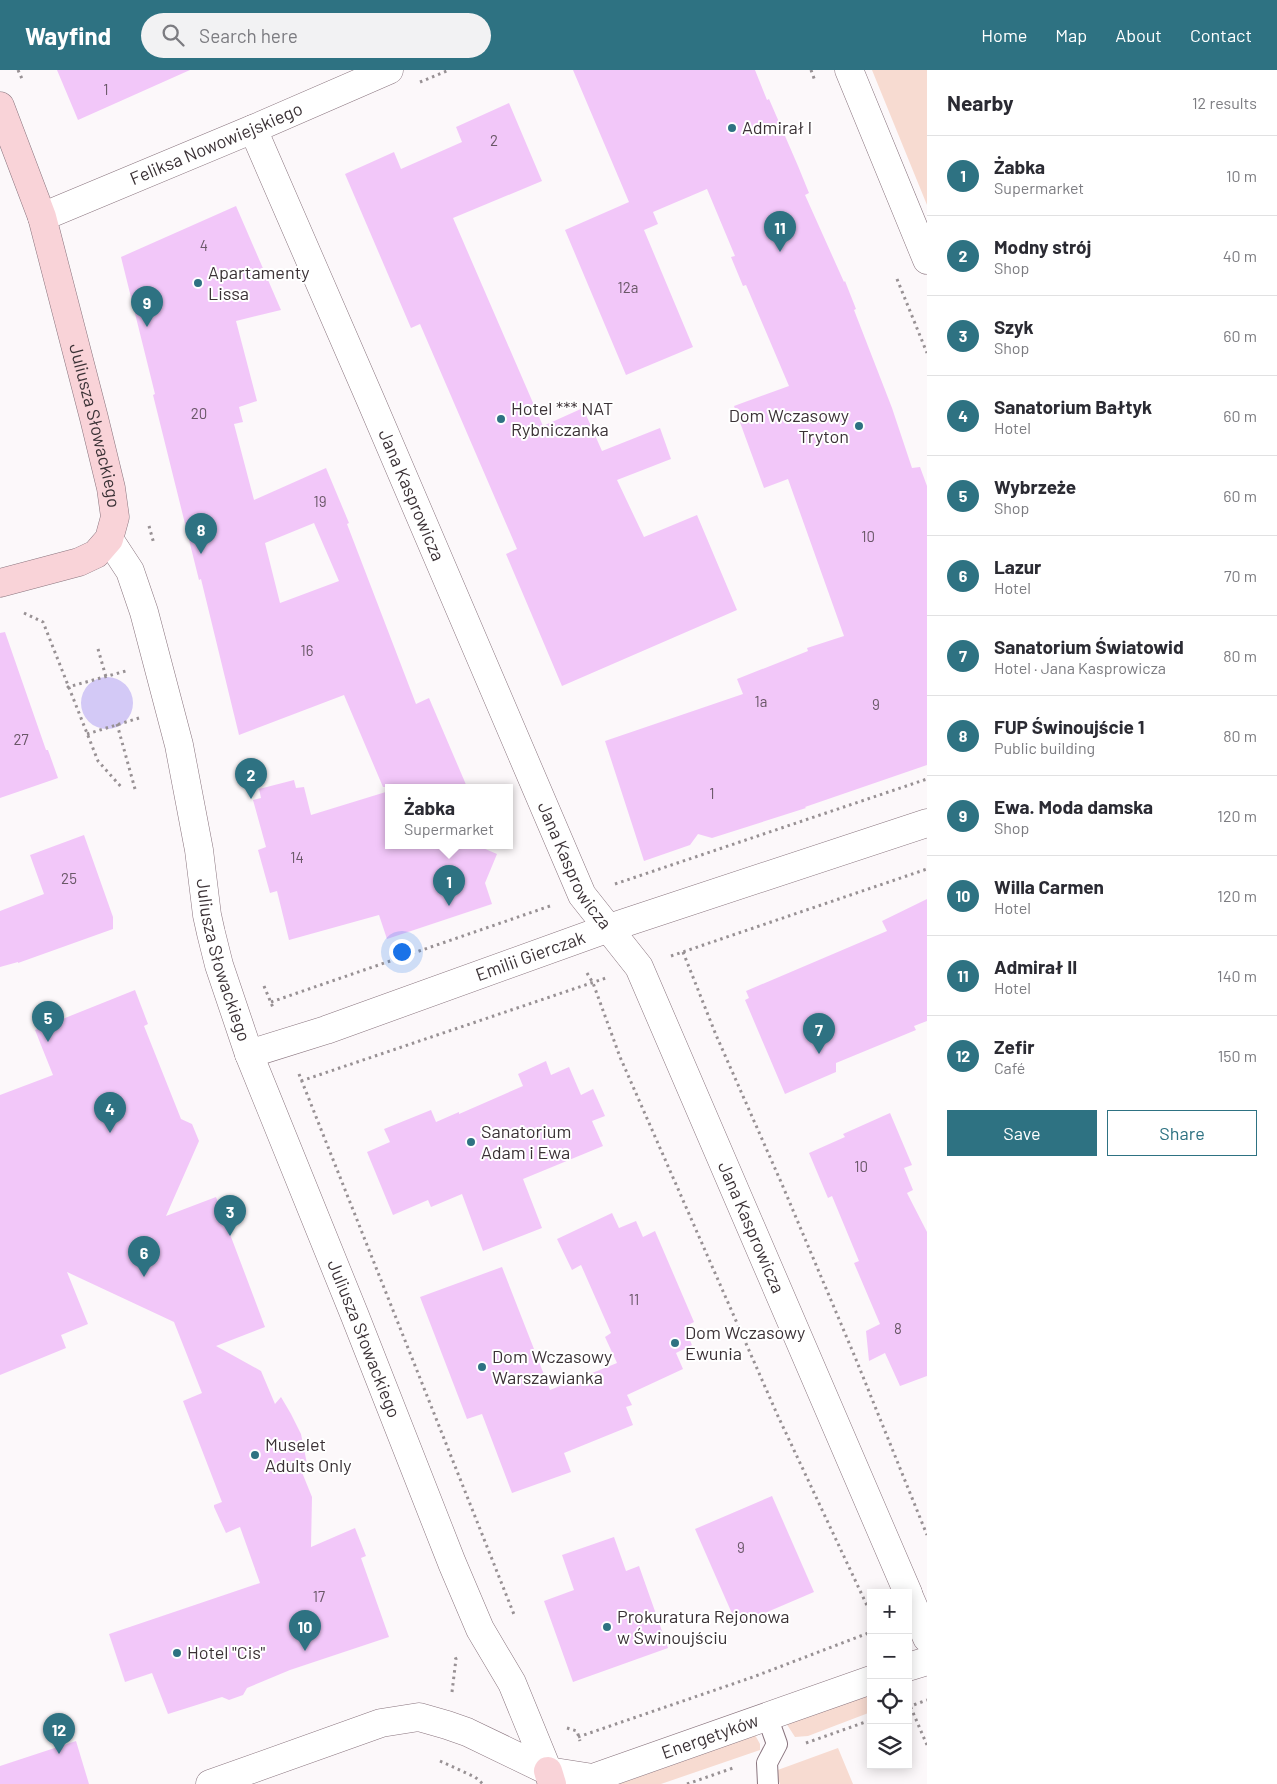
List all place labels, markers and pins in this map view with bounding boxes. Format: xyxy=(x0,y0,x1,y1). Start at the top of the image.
place label: Admirał I xyxy=(742,116,812,138)
marker: Admirał I xyxy=(726,122,738,134)
pin: 11 xyxy=(764,211,796,252)
place label: Apartamenty Lissa xyxy=(208,261,310,304)
marker: Apartamenty Lissa xyxy=(192,277,204,289)
pin: 9 xyxy=(131,286,163,327)
place label: Hotel *** NAT Rybniczanka xyxy=(511,397,613,440)
place label: Dom Wczasowy Tryton xyxy=(729,404,849,447)
marker: Hotel *** NAT Rybniczanka xyxy=(495,413,507,425)
marker: Dom Wczasowy Tryton xyxy=(853,420,865,432)
pin: 8 xyxy=(185,513,217,554)
pin: 2 xyxy=(235,758,267,799)
pin: 1 xyxy=(433,865,465,906)
pin: 5 xyxy=(32,1001,64,1042)
pin: 7 xyxy=(803,1013,835,1054)
pin: 4 xyxy=(94,1092,126,1133)
place label: Sanatorium Adam i Ewa xyxy=(481,1120,571,1163)
marker: Sanatorium Adam i Ewa xyxy=(465,1136,477,1148)
pin: 3 xyxy=(214,1195,246,1236)
pin: 6 xyxy=(128,1236,160,1277)
place label: Dom Wczasowy Ewunia xyxy=(685,1321,805,1364)
marker: Dom Wczasowy Ewunia xyxy=(669,1337,681,1349)
place label: Dom Wczasowy Warszawianka xyxy=(492,1345,612,1388)
marker: Dom Wczasowy Warszawianka xyxy=(476,1361,488,1373)
place label: Muselet Adults Only xyxy=(265,1433,351,1476)
marker: Muselet Adults Only xyxy=(249,1449,261,1461)
place label: Prokuratura Rejonowa w Świnoujściu xyxy=(617,1605,790,1648)
pin: 10 xyxy=(289,1610,321,1651)
marker: Prokuratura Rejonowa w Świnoujściu xyxy=(601,1621,613,1633)
place label: Hotel "Cis" xyxy=(187,1641,265,1663)
marker: Hotel "Cis" xyxy=(171,1647,183,1659)
pin: 12 xyxy=(43,1713,75,1754)

